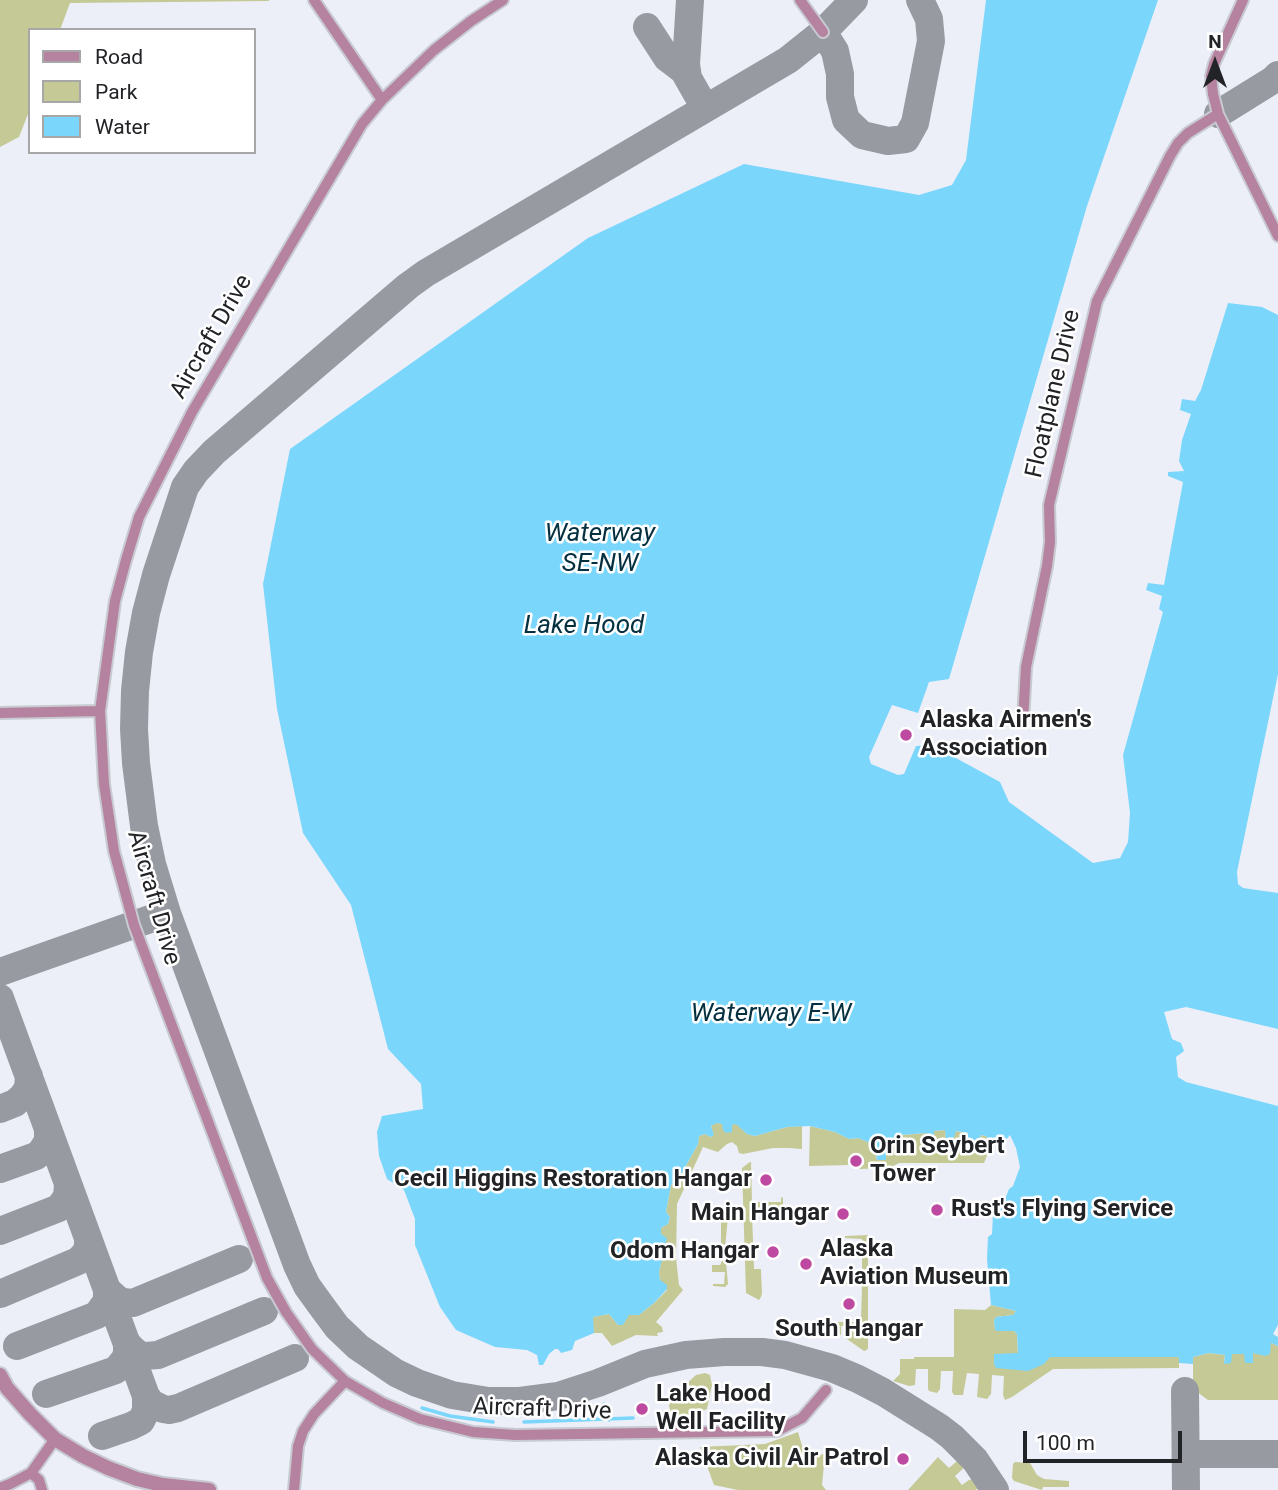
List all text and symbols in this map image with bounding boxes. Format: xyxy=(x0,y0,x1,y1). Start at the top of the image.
legend xyxy=(28,28,256,154)
north arrow xyxy=(1180,28,1250,98)
text: N xyxy=(1208,30,1222,53)
text: Road xyxy=(95,45,143,69)
text: Park xyxy=(95,80,137,104)
text: Water xyxy=(95,115,150,139)
street label: Aircraft Drive xyxy=(165,270,259,404)
street label: Floatplane Drive xyxy=(1021,307,1087,481)
water label: Waterway SE-NW xyxy=(545,518,655,580)
water label: Lake Hood xyxy=(524,610,644,642)
place label: Alaska Airmen's Association xyxy=(920,707,1092,763)
marker: Alaska Airmen's Association xyxy=(898,727,914,743)
street label: Aircraft Drive xyxy=(120,827,186,969)
water label: Waterway E-W xyxy=(691,998,851,1030)
place label: Orin Seybert Tower xyxy=(870,1133,1005,1189)
marker: Orin Seybert Tower xyxy=(848,1153,864,1169)
place label: Cecil Higgins Restoration Hangar xyxy=(394,1166,752,1194)
marker: Cecil Higgins Restoration Hangar xyxy=(758,1172,774,1188)
place label: Rust's Flying Service xyxy=(951,1196,1173,1224)
place label: Main Hangar xyxy=(691,1200,829,1228)
marker: Rust's Flying Service xyxy=(929,1202,945,1218)
marker: Main Hangar xyxy=(835,1206,851,1222)
place label: Alaska Aviation Museum xyxy=(820,1236,1008,1292)
place label: Odom Hangar xyxy=(610,1238,759,1266)
marker: Odom Hangar xyxy=(765,1244,781,1260)
marker: Alaska Aviation Museum xyxy=(798,1256,814,1272)
marker: South Hangar xyxy=(841,1296,857,1312)
place label: South Hangar xyxy=(775,1316,923,1344)
place label: Lake Hood Well Facility xyxy=(656,1381,786,1437)
street label: Aircraft Drive xyxy=(472,1393,612,1427)
marker: Lake Hood Well Facility xyxy=(634,1401,650,1417)
scale bar xyxy=(1026,1416,1185,1460)
text: 100 m xyxy=(1036,1431,1095,1455)
place label: Alaska Civil Air Patrol xyxy=(655,1445,889,1473)
marker: Alaska Civil Air Patrol xyxy=(895,1451,911,1467)

